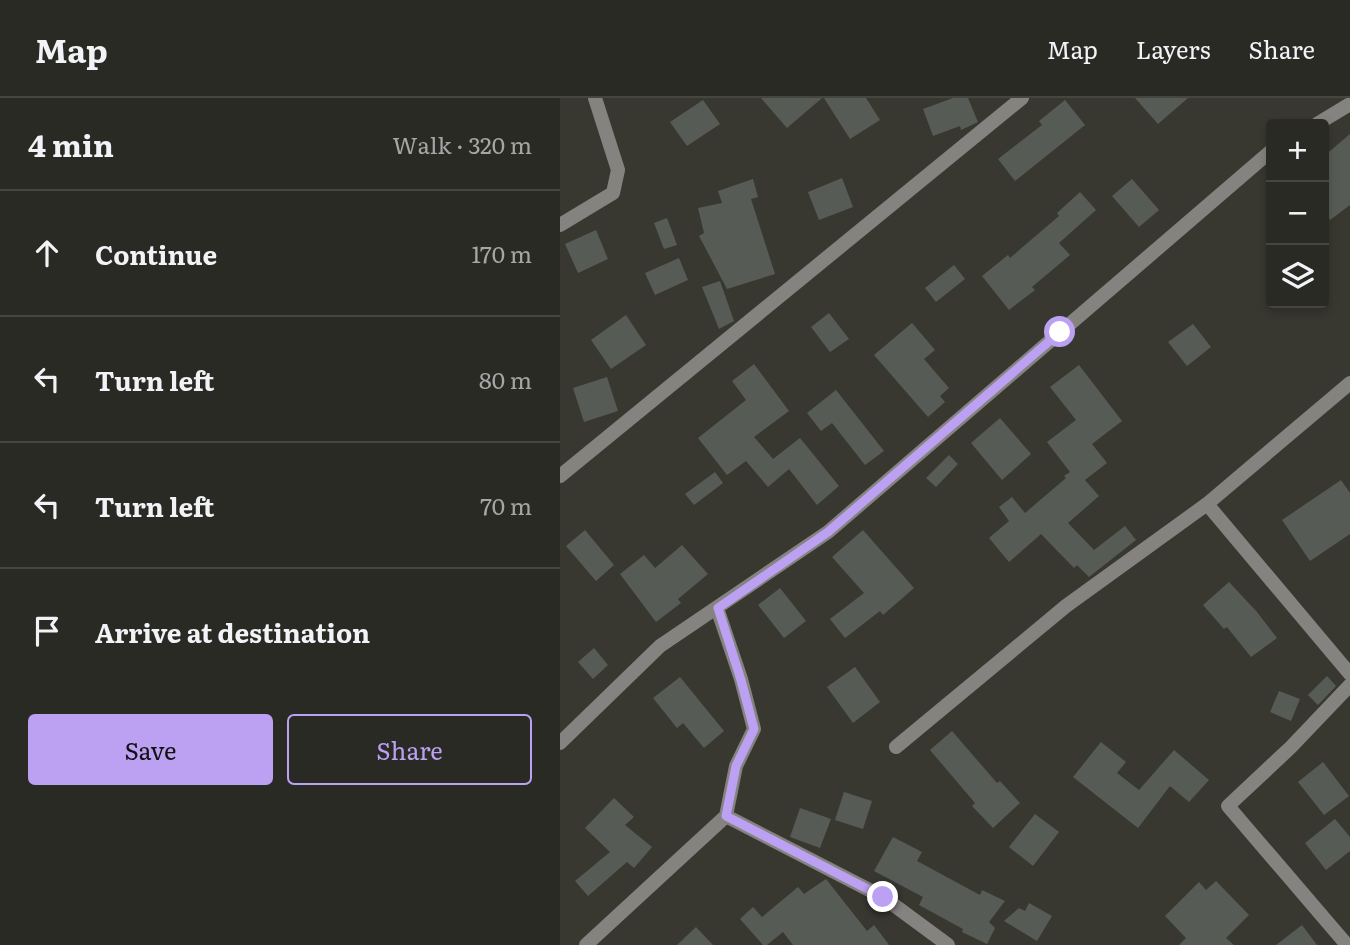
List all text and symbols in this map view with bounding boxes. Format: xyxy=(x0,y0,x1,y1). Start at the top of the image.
text: Map xyxy=(35,24,108,73)
text: Map xyxy=(1047,31,1098,66)
text: Layers xyxy=(1136,31,1210,66)
text: Share xyxy=(1248,31,1315,66)
map controls xyxy=(1266,119,1329,308)
button: + xyxy=(1266,119,1329,182)
text: 4 min xyxy=(28,122,114,166)
text: Walk · 320 m xyxy=(393,127,532,161)
button: − xyxy=(1266,182,1329,245)
icon: ahead xyxy=(28,234,66,272)
text: Continue xyxy=(95,234,217,273)
text: 170 m xyxy=(471,236,532,270)
button: layers xyxy=(1266,245,1329,308)
route start xyxy=(1044,316,1075,347)
icon: left xyxy=(28,360,66,398)
text: Turn left xyxy=(95,360,214,399)
text: 80 m xyxy=(479,362,532,396)
icon: left xyxy=(28,486,66,524)
text: Turn left xyxy=(95,486,214,525)
text: 70 m xyxy=(480,488,532,522)
icon: arrive xyxy=(28,612,66,650)
text: Arrive at destination xyxy=(95,612,370,651)
button: Save xyxy=(28,714,273,785)
button: Share xyxy=(287,714,532,785)
route end xyxy=(867,881,898,912)

